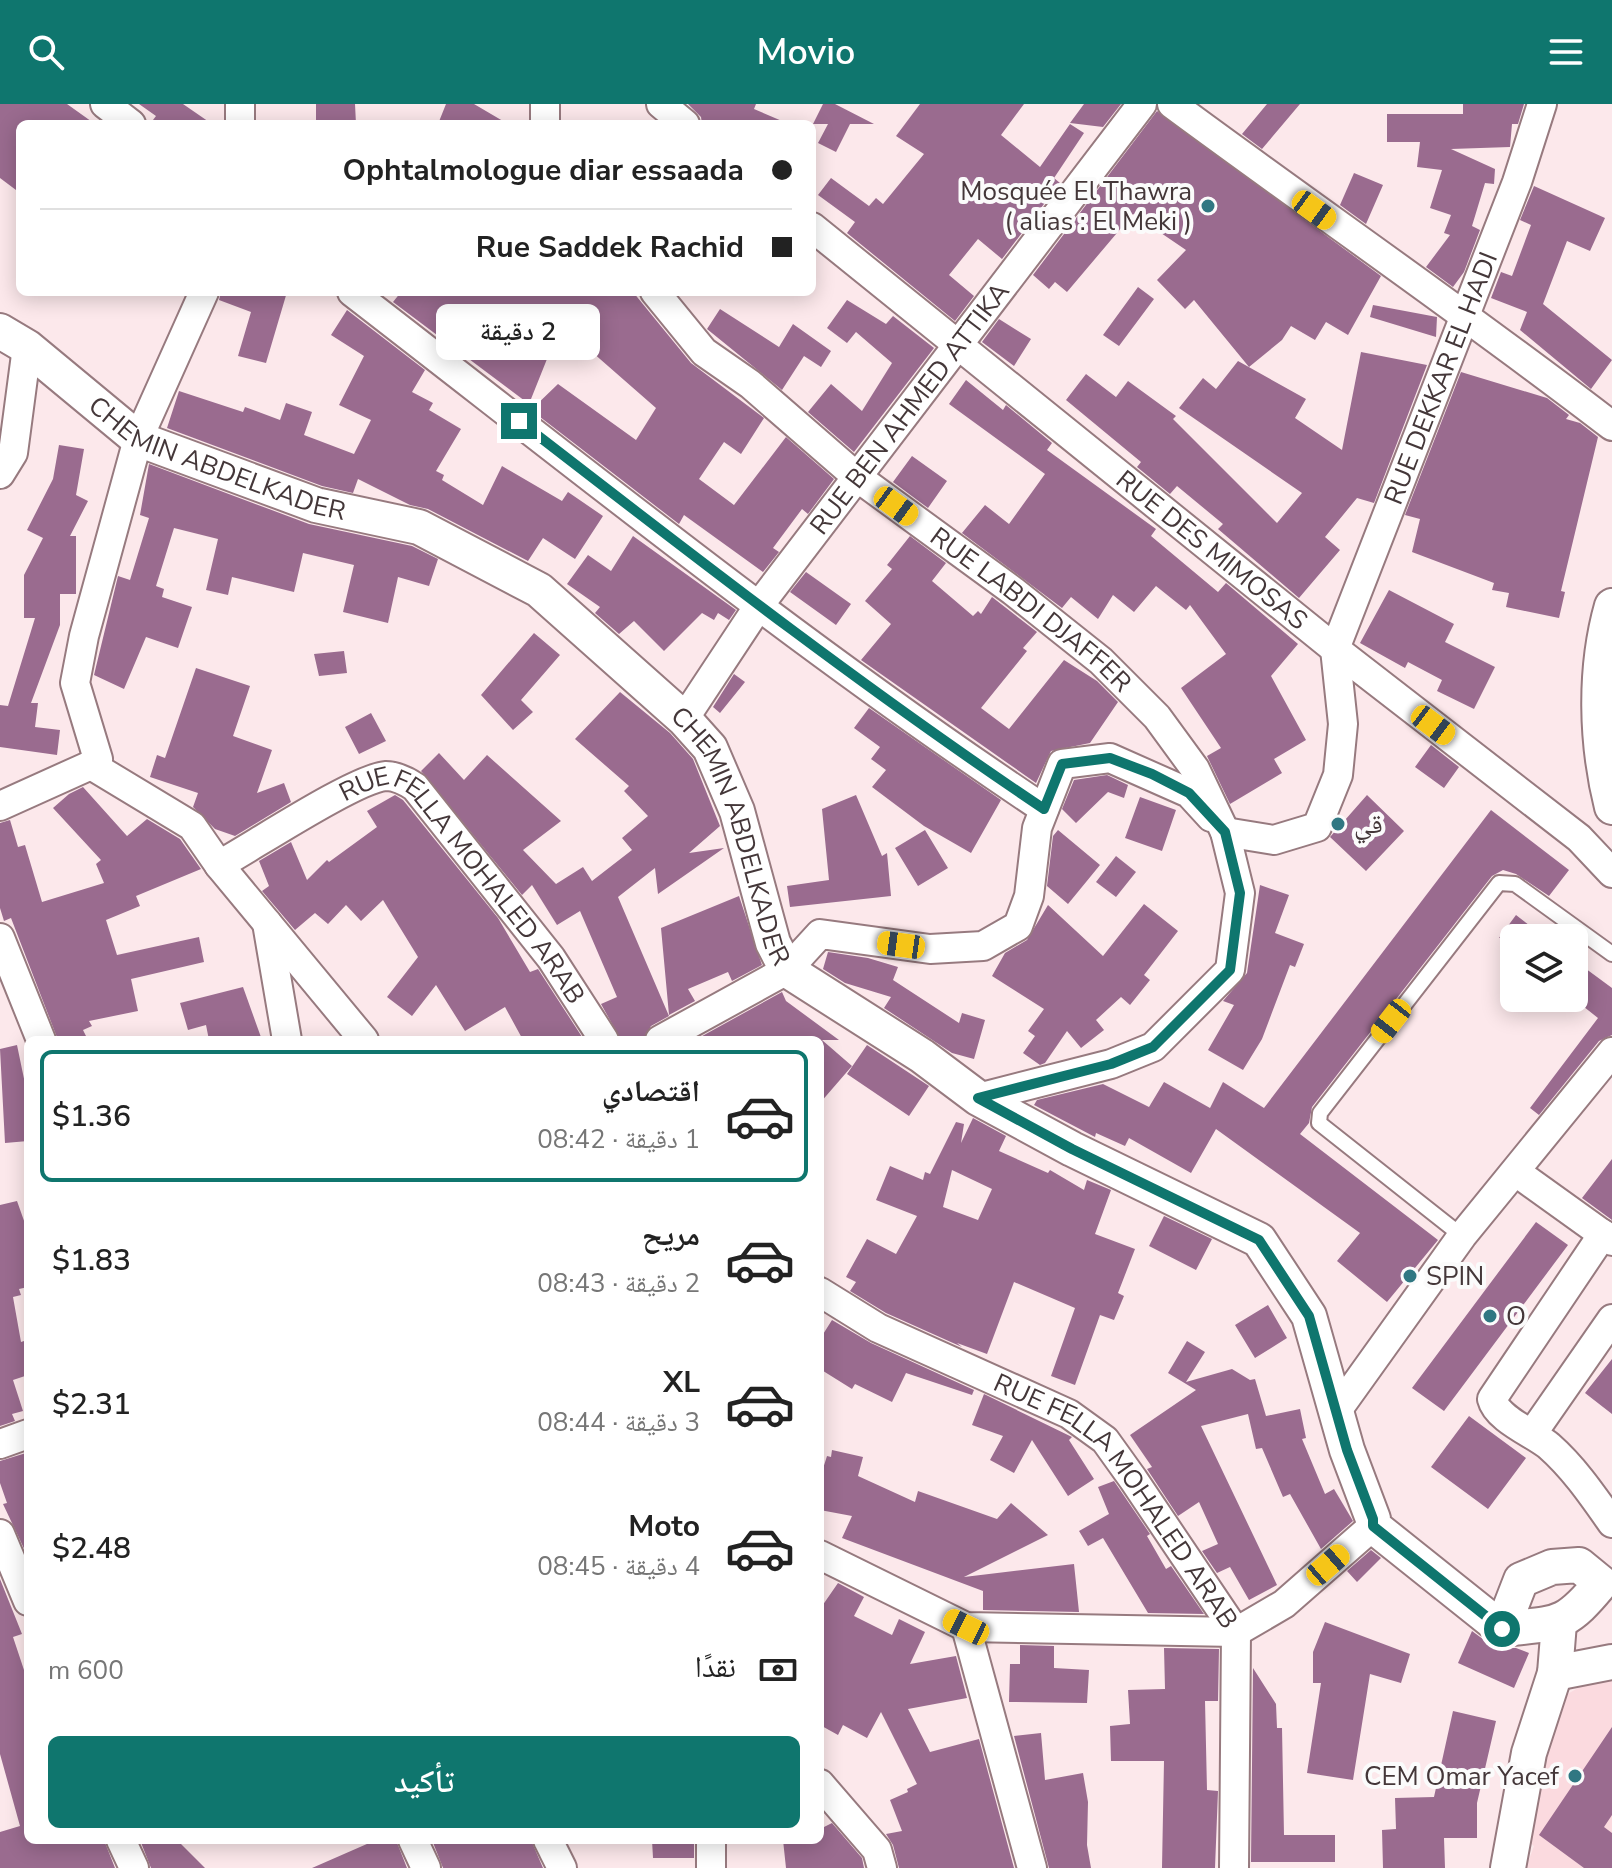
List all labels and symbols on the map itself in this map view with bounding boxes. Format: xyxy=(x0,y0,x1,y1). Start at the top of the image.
place label: Mosquée El Thawra ( alias : El Meki ) xyxy=(960,174,1192,239)
car xyxy=(1288,186,1340,234)
marker: Mosquée El Thawra ( alias : El Meki ) xyxy=(1199,197,1217,215)
street label: RUE DEKKAR EL HADI xyxy=(1376,247,1506,509)
street label: RUE BEN AHMED ATTIKA xyxy=(802,275,1017,542)
callout: 2 دقيقة xyxy=(437,305,601,361)
street label: CHEMIN ABDELKADER xyxy=(81,388,349,528)
route end xyxy=(501,403,537,439)
street label: RUE DES MIMOSAS xyxy=(1109,462,1315,638)
car xyxy=(870,482,922,530)
street label: RUE LABDI DJAFFER xyxy=(923,519,1140,700)
street label: CHEMIN ABDELKADER xyxy=(664,698,799,971)
car xyxy=(1407,701,1459,749)
street label: RUE FELLA MOHALED ARAB xyxy=(333,758,593,1010)
place label: قي xyxy=(1354,807,1383,844)
marker: قي xyxy=(1329,815,1347,833)
car xyxy=(876,930,926,960)
car xyxy=(1367,995,1415,1047)
place label: SPIN xyxy=(1426,1259,1484,1294)
marker: SPIN xyxy=(1401,1267,1419,1285)
place label: O xyxy=(1506,1299,1526,1334)
marker: O xyxy=(1481,1307,1499,1325)
street label: RUE FELLA MOHALED ARAB xyxy=(988,1365,1246,1635)
car xyxy=(1302,1540,1354,1590)
car xyxy=(939,1606,993,1648)
route start xyxy=(1484,1611,1520,1647)
place label: CEM Omar Yacef xyxy=(1364,1759,1559,1794)
marker: CEM Omar Yacef xyxy=(1566,1767,1584,1785)

